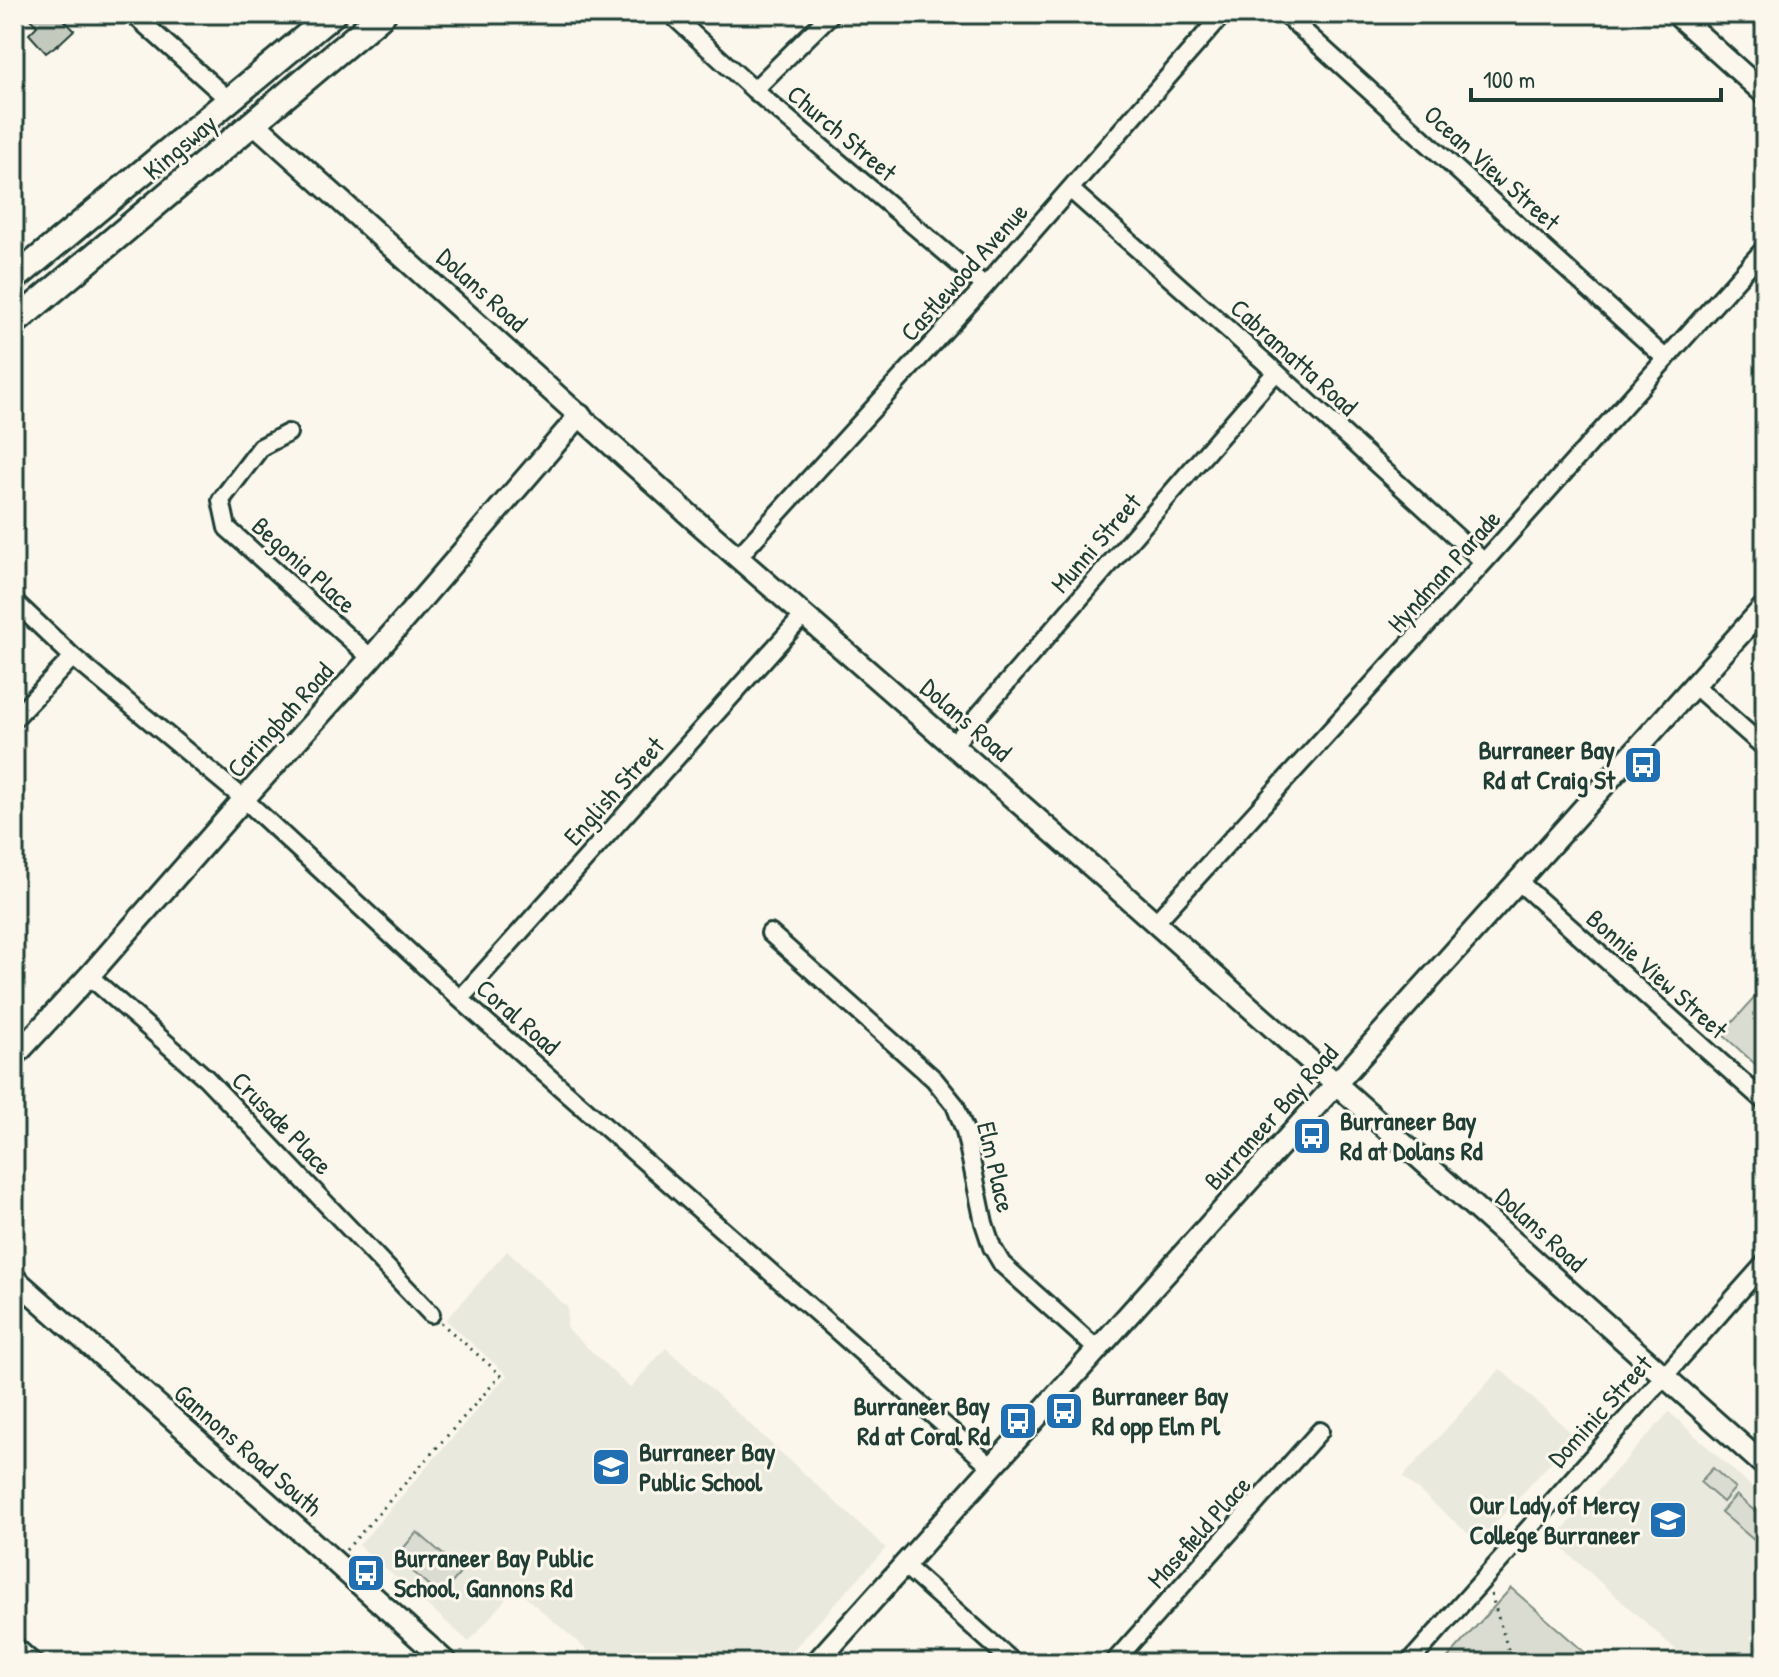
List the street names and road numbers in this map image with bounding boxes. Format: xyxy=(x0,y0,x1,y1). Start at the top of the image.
street label: Church Street xyxy=(780,76,905,189)
street label: Ocean View Street xyxy=(1417,97,1569,239)
street label: Kingsway xyxy=(135,106,224,188)
street label: Castlewood Avenue xyxy=(892,195,1035,349)
street label: Dolans Road xyxy=(430,240,535,340)
street label: Cabramatta Road xyxy=(1223,290,1365,423)
street label: Munni Street xyxy=(1042,484,1149,600)
street label: Hyndman Parade xyxy=(1379,502,1508,640)
street label: Begonia Place xyxy=(245,508,364,621)
street label: Caringbah Road xyxy=(218,654,341,785)
street label: Dolans Road xyxy=(913,670,1019,769)
street label: English Street xyxy=(555,728,673,853)
street label: Bonnie View Street xyxy=(1579,901,1736,1047)
street label: Coral Road xyxy=(469,970,568,1063)
street label: Burraneer Bay Road xyxy=(1196,1036,1346,1197)
street label: Crusade Place xyxy=(224,1063,341,1182)
street label: Elm Place xyxy=(969,1118,1024,1216)
street label: Dolans Road xyxy=(1489,1180,1594,1280)
street label: Dominic Street xyxy=(1540,1346,1660,1475)
street label: Gannons Road South xyxy=(167,1376,330,1524)
street label: Masefield Place xyxy=(1139,1468,1258,1595)

